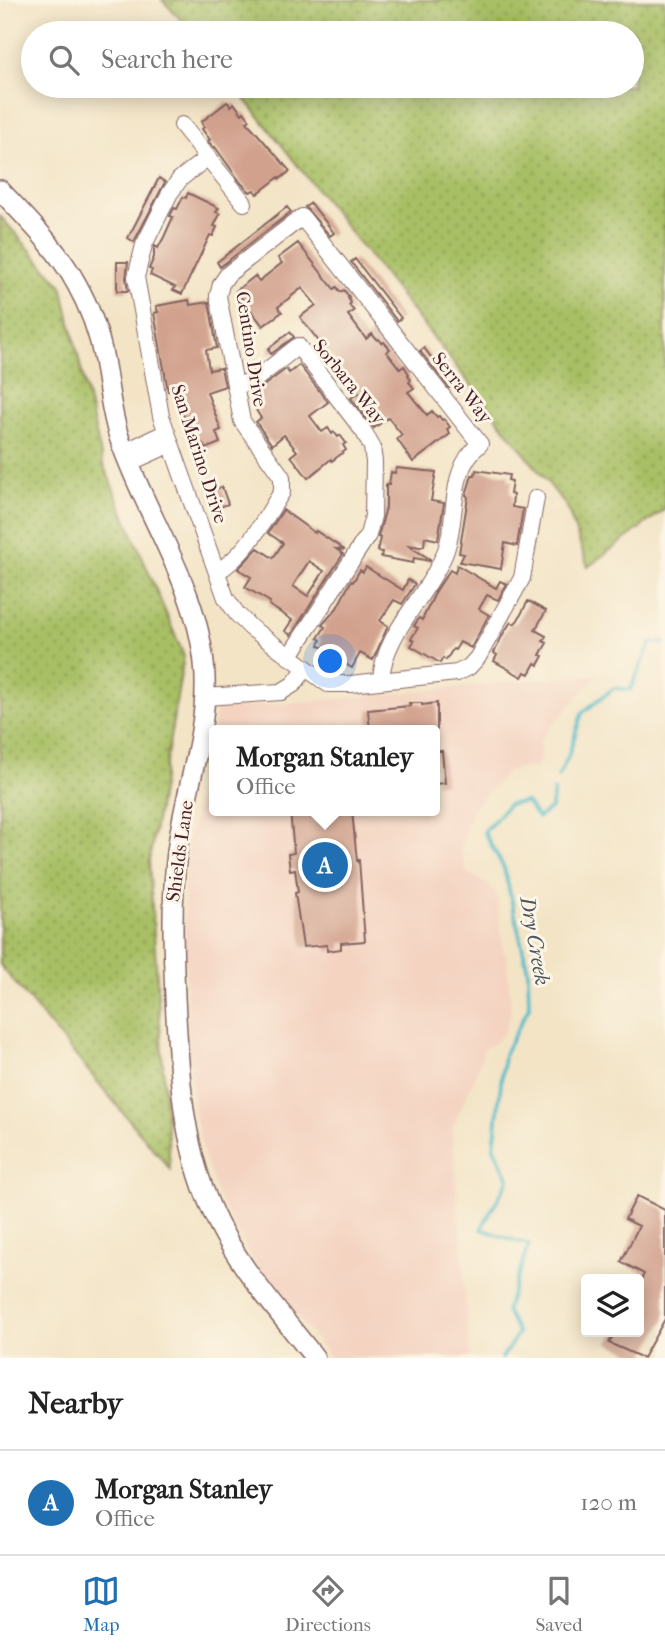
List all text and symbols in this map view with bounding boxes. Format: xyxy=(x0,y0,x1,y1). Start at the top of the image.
search box xyxy=(21,21,644,98)
icon: search xyxy=(45,41,83,79)
text: Search here xyxy=(101,44,233,75)
street label: Centino Drive xyxy=(231,290,271,408)
street label: Sorbara Way xyxy=(308,335,391,430)
street label: Serra Way xyxy=(427,348,497,429)
street label: San Marino Drive xyxy=(166,382,232,526)
your location xyxy=(313,644,347,678)
popup xyxy=(209,725,440,816)
text: Morgan Stanley xyxy=(236,742,413,773)
text: Office xyxy=(236,773,296,800)
street label: Shields Lane xyxy=(162,799,198,903)
pin: A xyxy=(302,839,348,891)
water label: Dry Creek xyxy=(515,893,555,987)
map controls xyxy=(581,1274,644,1337)
button: layers xyxy=(581,1274,644,1337)
text: Nearby xyxy=(28,1386,123,1421)
text: Morgan Stanley xyxy=(95,1474,272,1505)
text: A xyxy=(44,1489,58,1516)
text: 120 m xyxy=(580,1489,637,1516)
text: Office xyxy=(95,1505,155,1532)
tab: Map xyxy=(82,1572,120,1636)
tab: Directions xyxy=(285,1572,371,1636)
tab: Saved xyxy=(535,1572,583,1636)

